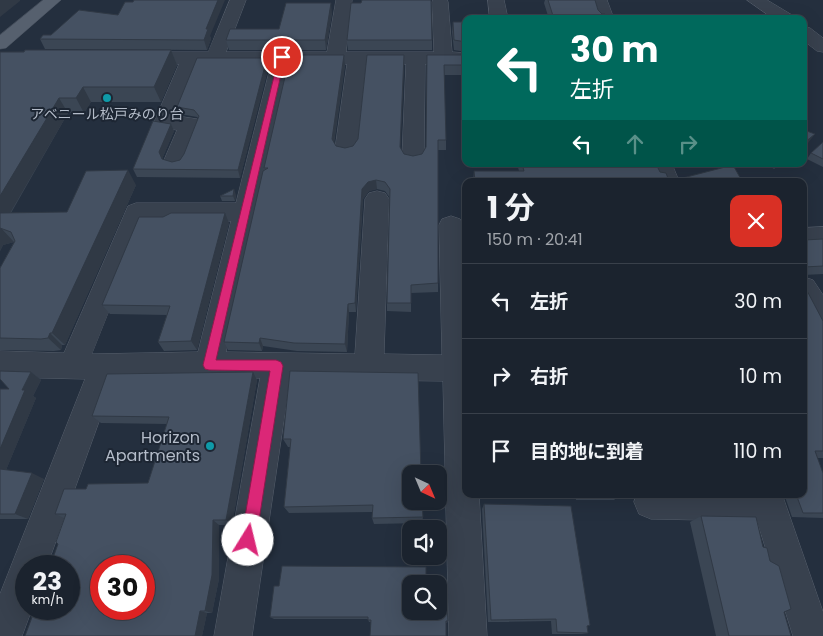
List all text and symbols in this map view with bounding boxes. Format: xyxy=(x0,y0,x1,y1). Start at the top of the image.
text: 30 m xyxy=(570,25,658,74)
icon: left xyxy=(487,35,552,100)
pin xyxy=(261,36,303,78)
icon: arrive xyxy=(268,43,296,71)
text: 左折 xyxy=(570,74,614,105)
marker: アベニール松戸みのり台 xyxy=(101,92,113,104)
place label: アベニール松戸みのり台 xyxy=(30,104,184,124)
icon: left xyxy=(568,130,596,158)
icon: ahead xyxy=(621,130,649,158)
icon: right xyxy=(674,130,702,158)
text: 1 分 xyxy=(487,186,535,229)
button: close xyxy=(730,195,782,247)
text: 150 m · 20:41 xyxy=(487,228,583,251)
icon: left xyxy=(487,287,515,315)
text: 左折 xyxy=(530,288,568,315)
text: 30 m xyxy=(734,288,782,315)
icon: right xyxy=(487,362,515,390)
text: 右折 xyxy=(530,363,568,390)
text: 10 m xyxy=(739,363,782,390)
place label: Horizon Apartments xyxy=(105,426,200,467)
icon: arrive xyxy=(487,437,515,465)
text: 目的地に到着 xyxy=(530,438,644,465)
text: 110 m xyxy=(733,438,782,465)
marker: Horizon Apartments xyxy=(204,440,216,452)
north arrow xyxy=(402,465,448,510)
map controls xyxy=(402,465,447,620)
position arrow xyxy=(221,513,273,565)
button: sound xyxy=(402,520,447,565)
speed limit sign: 30 xyxy=(90,555,155,620)
text: 23 xyxy=(33,564,62,599)
button: search xyxy=(402,575,447,620)
text: km/h xyxy=(32,591,63,608)

